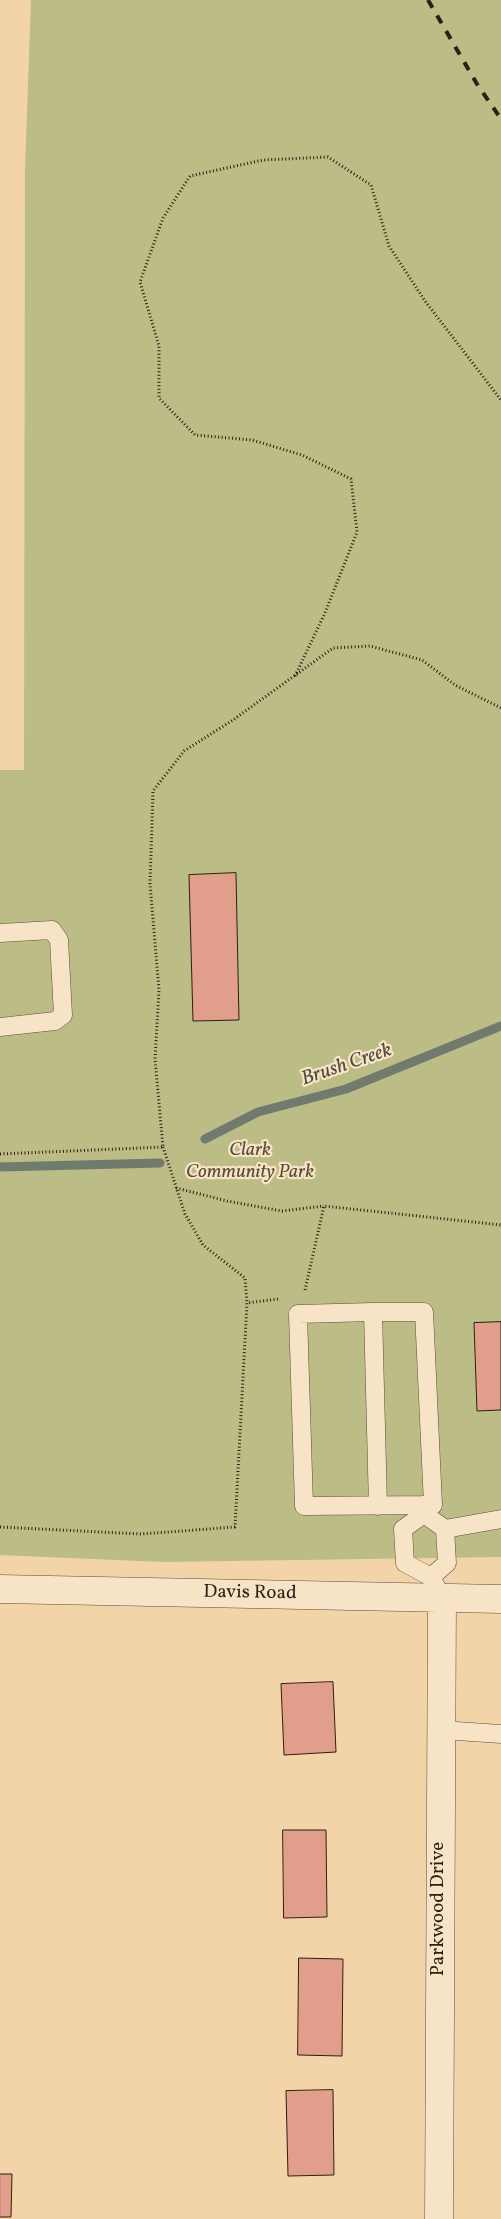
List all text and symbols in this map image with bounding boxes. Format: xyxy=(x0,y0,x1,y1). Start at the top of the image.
water label: Brush Creek xyxy=(299,1039,395,1093)
park label: Clark Community Park xyxy=(186,1141,314,1185)
street label: Davis Road xyxy=(203,1582,297,1606)
street label: Parkwood Drive xyxy=(429,1842,451,1976)

